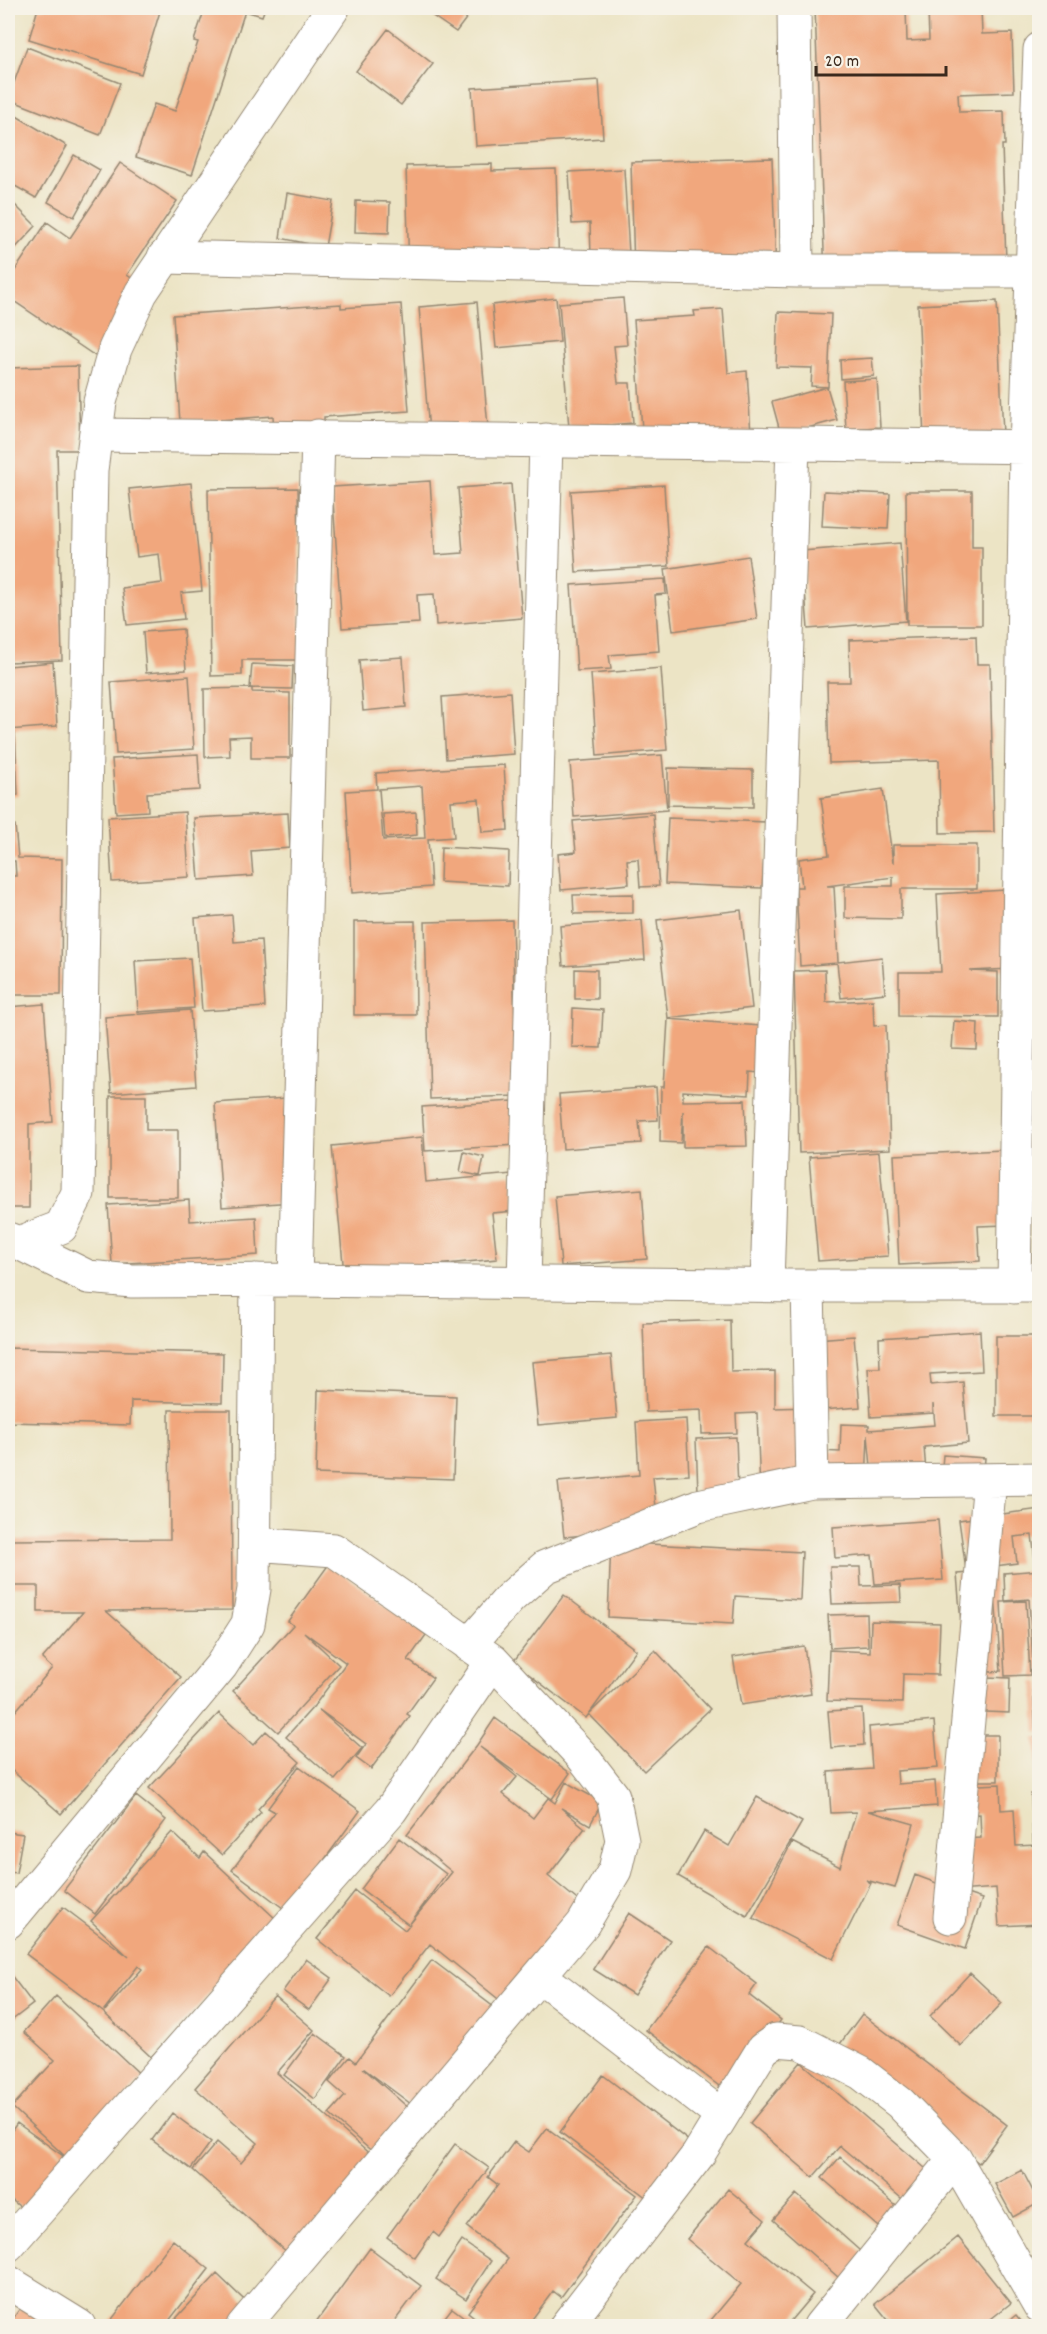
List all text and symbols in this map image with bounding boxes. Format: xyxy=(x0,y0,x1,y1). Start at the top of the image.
scale bar xyxy=(816,39,946,77)
text: 20 m xyxy=(825,50,859,75)

